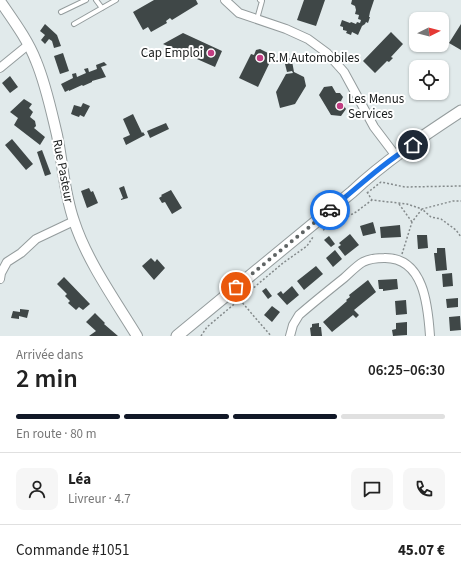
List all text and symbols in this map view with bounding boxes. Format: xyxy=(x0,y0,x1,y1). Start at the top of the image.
north arrow xyxy=(409,12,449,52)
map controls xyxy=(409,12,449,100)
place label: Cap Emploi xyxy=(141,44,203,62)
marker: Cap Emploi xyxy=(206,48,216,58)
place label: R.M Automobiles xyxy=(268,49,360,67)
marker: R.M Automobiles xyxy=(255,53,265,63)
button: locate xyxy=(409,60,449,100)
place label: Les Menus Services xyxy=(348,90,405,123)
marker: Les Menus Services xyxy=(335,101,345,111)
pin xyxy=(396,128,430,162)
icon: home xyxy=(402,134,424,156)
street label: Rue Pasteur xyxy=(48,138,78,205)
courier xyxy=(310,190,350,230)
icon: car xyxy=(319,199,341,221)
pin xyxy=(219,270,253,304)
icon: bag xyxy=(225,276,247,298)
text: Arrivée dans xyxy=(16,346,83,364)
text: 2 min xyxy=(16,360,78,397)
text: 06:25–06:30 xyxy=(368,360,445,381)
text: En route · 80 m xyxy=(16,425,96,443)
button: person xyxy=(16,468,58,510)
button: chat xyxy=(351,468,393,510)
button: phone xyxy=(403,468,445,510)
text: Léa xyxy=(68,469,91,490)
text: Livreur · 4.7 xyxy=(68,490,131,508)
text: Commande #1051 xyxy=(16,540,129,561)
text: 45.07 € xyxy=(398,540,445,561)

